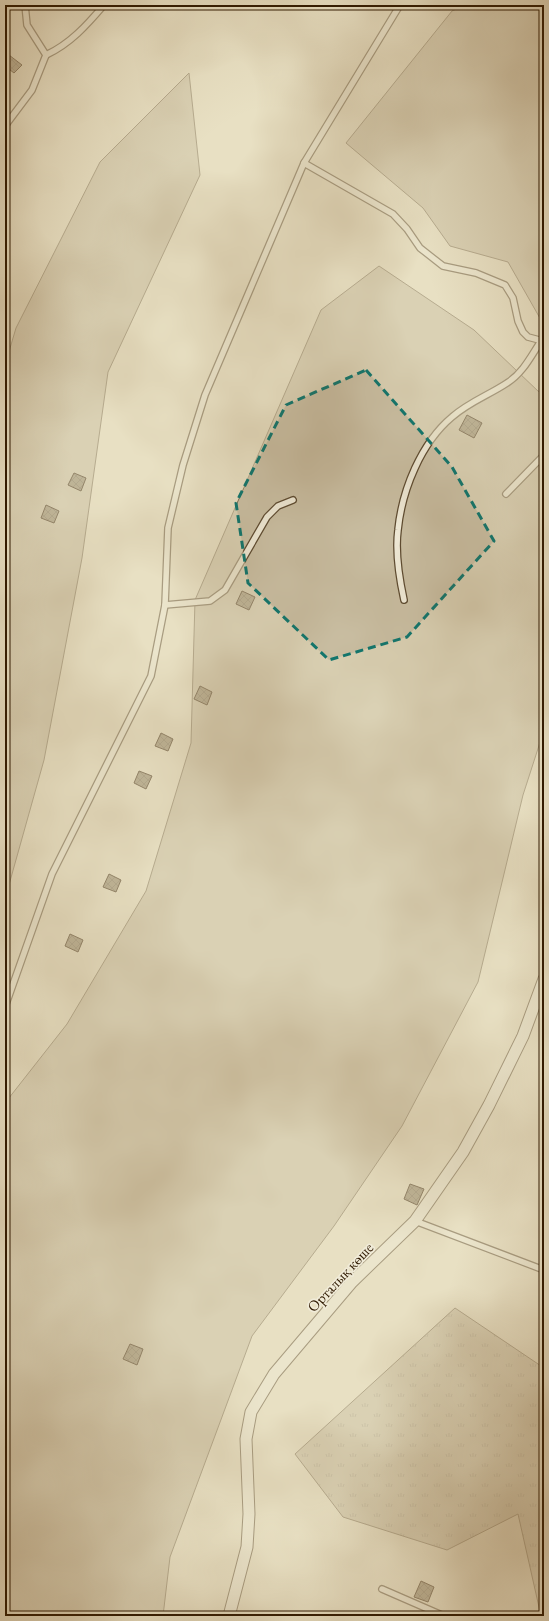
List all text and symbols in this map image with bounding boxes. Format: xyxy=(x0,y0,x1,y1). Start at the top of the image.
street label: Орталық көше xyxy=(303,1238,377,1316)

